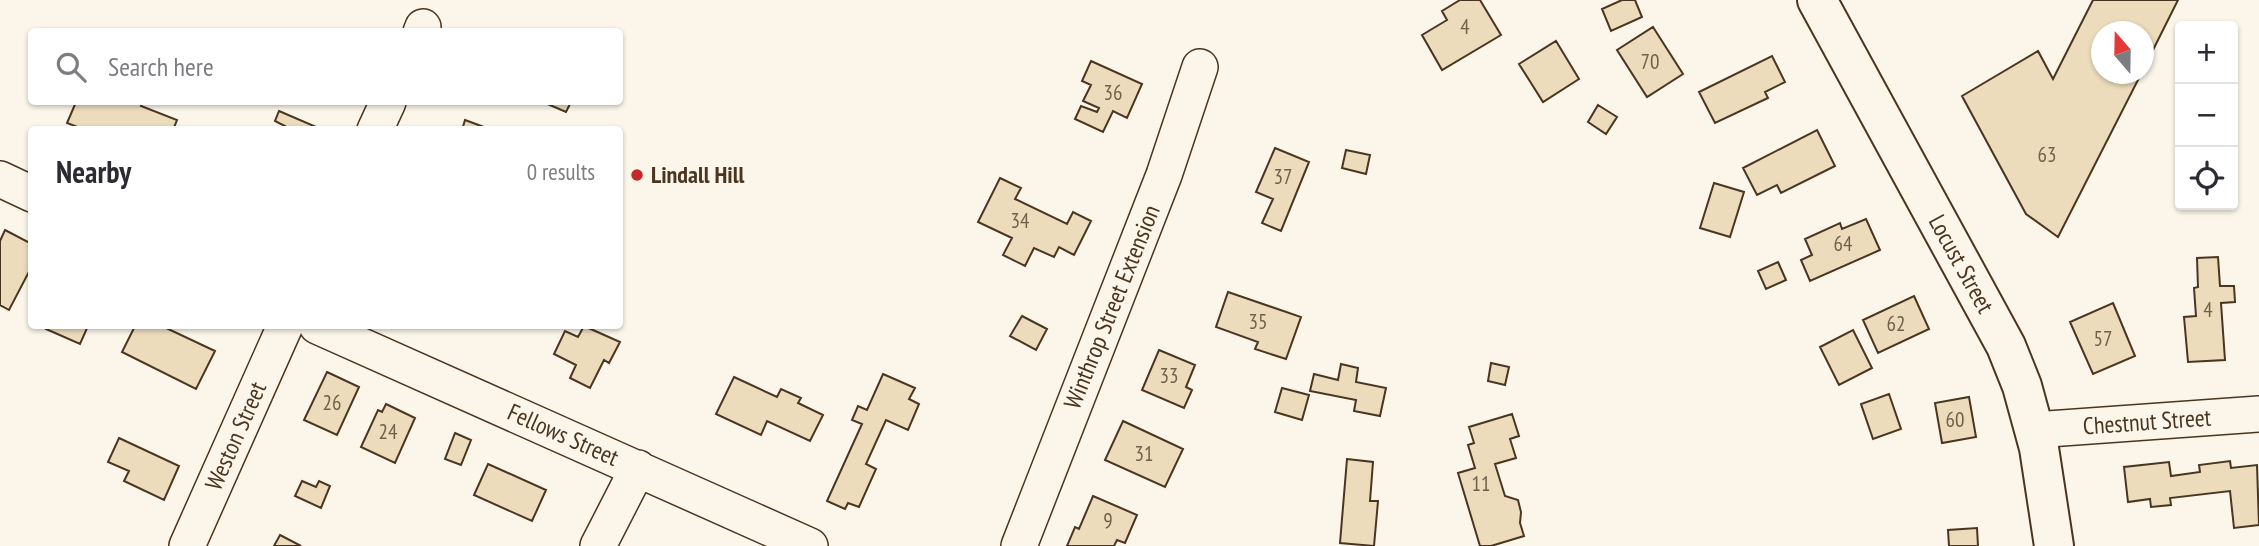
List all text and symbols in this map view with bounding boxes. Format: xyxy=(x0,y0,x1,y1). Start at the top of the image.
house number: 4 xyxy=(1460,13,1470,40)
north arrow xyxy=(2091,21,2154,84)
map controls xyxy=(2175,21,2238,210)
button: + xyxy=(2175,21,2238,84)
search box xyxy=(28,28,623,105)
icon: search xyxy=(52,48,90,86)
house number: 70 xyxy=(1641,48,1659,75)
text: Search here xyxy=(108,50,214,83)
house number: 36 xyxy=(1104,79,1122,106)
button: − xyxy=(2175,84,2238,147)
house number: 63 xyxy=(2038,141,2056,168)
button: locate xyxy=(2175,147,2238,210)
text: Nearby xyxy=(56,152,131,191)
text: 0 results xyxy=(527,157,595,186)
place label: Lindall Hill xyxy=(651,159,745,190)
house number: 37 xyxy=(1274,163,1292,190)
marker: Lindall Hill xyxy=(629,167,645,183)
street label: Winthrop Street Extension xyxy=(1056,200,1167,413)
house number: 34 xyxy=(1011,207,1030,234)
street label: Locust Street xyxy=(1922,209,2001,319)
house number: 64 xyxy=(1834,230,1853,257)
house number: 4 xyxy=(2203,296,2213,323)
house number: 35 xyxy=(1249,308,1267,335)
house number: 62 xyxy=(1887,310,1905,337)
house number: 57 xyxy=(2094,325,2112,352)
house number: 33 xyxy=(1160,362,1178,389)
street label: Weston Street xyxy=(198,376,273,495)
house number: 26 xyxy=(323,389,341,416)
street label: Fellows Street xyxy=(503,396,624,473)
street label: Chestnut Street xyxy=(2082,402,2213,441)
house number: 60 xyxy=(1946,406,1964,433)
house number: 24 xyxy=(379,418,398,445)
house number: 31 xyxy=(1135,440,1153,467)
house number: 11 xyxy=(1472,470,1490,497)
house number: 9 xyxy=(1103,507,1113,534)

